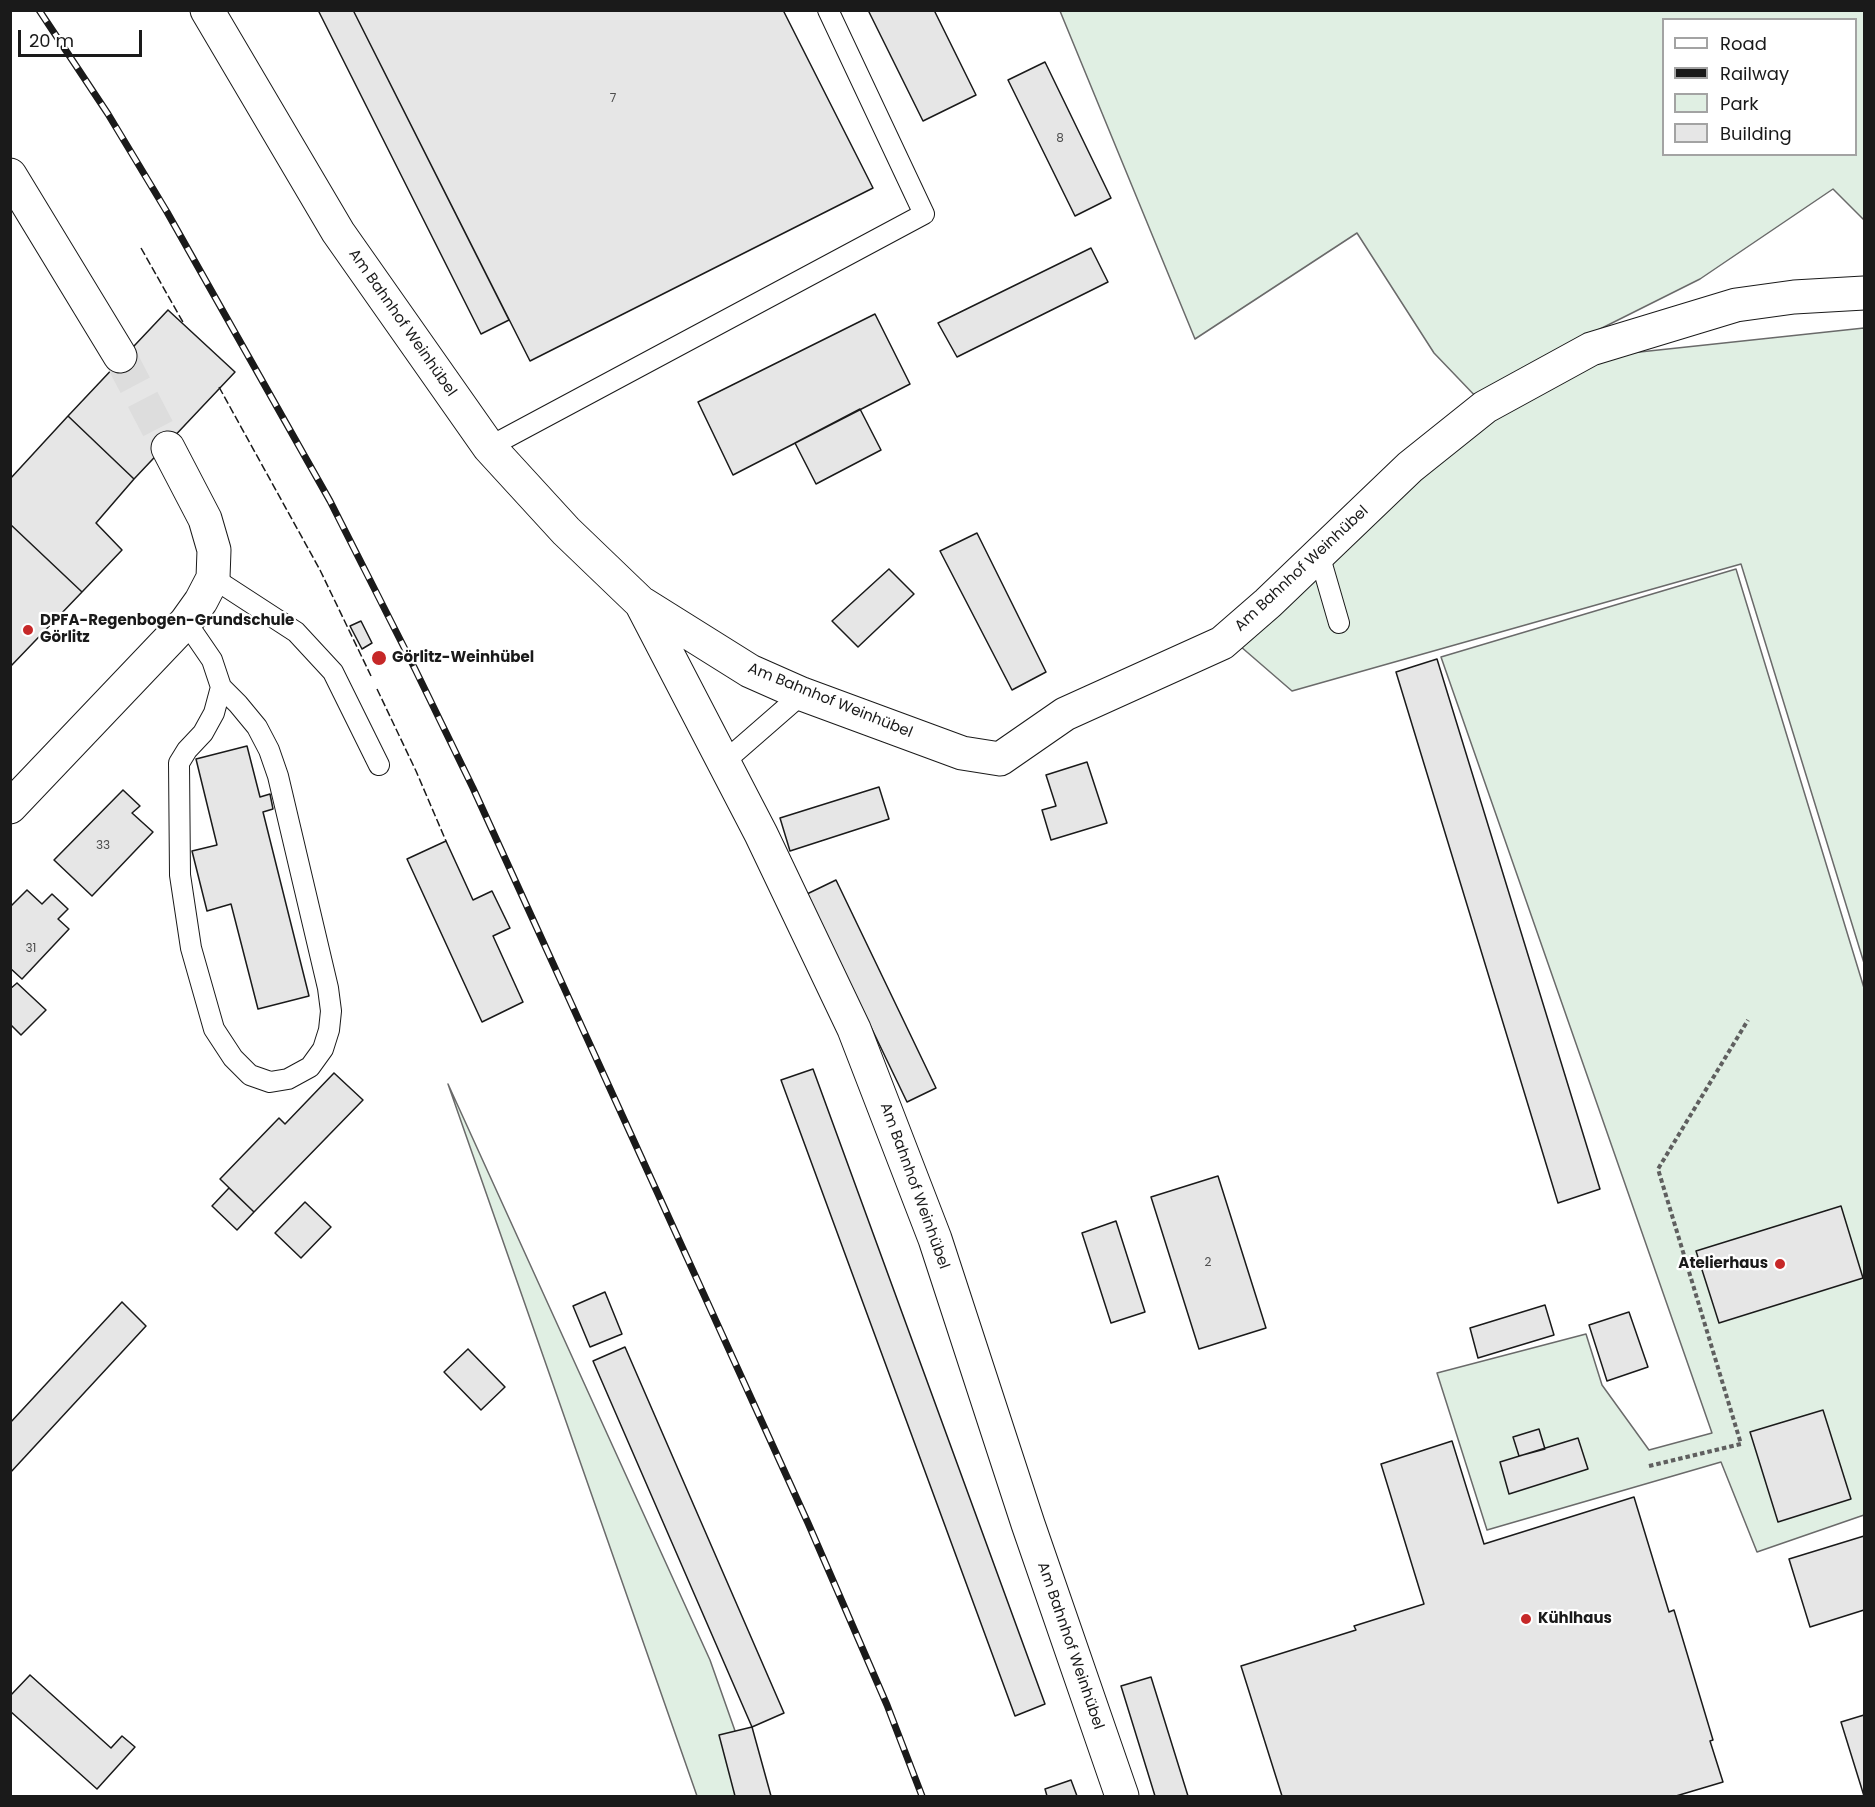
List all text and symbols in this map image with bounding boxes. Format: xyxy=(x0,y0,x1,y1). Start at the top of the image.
scale bar xyxy=(21,18,146,56)
legend xyxy=(1662,18,1857,156)
text: 20 m xyxy=(29,28,74,53)
text: Road xyxy=(1720,31,1767,56)
text: Railway xyxy=(1720,61,1789,86)
text: Park xyxy=(1720,91,1759,116)
house number: 7 xyxy=(610,92,616,106)
text: Building xyxy=(1720,121,1792,146)
house number: 8 xyxy=(1056,132,1064,146)
street label: Am Bahnhof Weinhübel xyxy=(344,246,460,400)
street label: Am Bahnhof Weinhübel xyxy=(1232,502,1372,636)
place label: DPFA-Regenbogen-Grundschule Görlitz xyxy=(40,612,294,647)
marker: DPFA-Regenbogen-Grundschule Görlitz xyxy=(21,623,35,637)
marker: Görlitz-Weinhübel xyxy=(370,649,388,667)
place label: Görlitz-Weinhübel xyxy=(392,649,534,667)
street label: Am Bahnhof Weinhübel xyxy=(745,660,915,742)
house number: 33 xyxy=(96,839,110,853)
house number: 31 xyxy=(26,942,36,956)
street label: Am Bahnhof Weinhübel xyxy=(875,1100,953,1272)
place label: Atelierhaus xyxy=(1678,1255,1768,1273)
house number: 2 xyxy=(1205,1256,1211,1270)
marker: Atelierhaus xyxy=(1773,1257,1787,1271)
street label: Am Bahnhof Weinhübel xyxy=(1033,1560,1107,1732)
place label: Kühlhaus xyxy=(1538,1610,1612,1628)
marker: Kühlhaus xyxy=(1519,1612,1533,1626)

